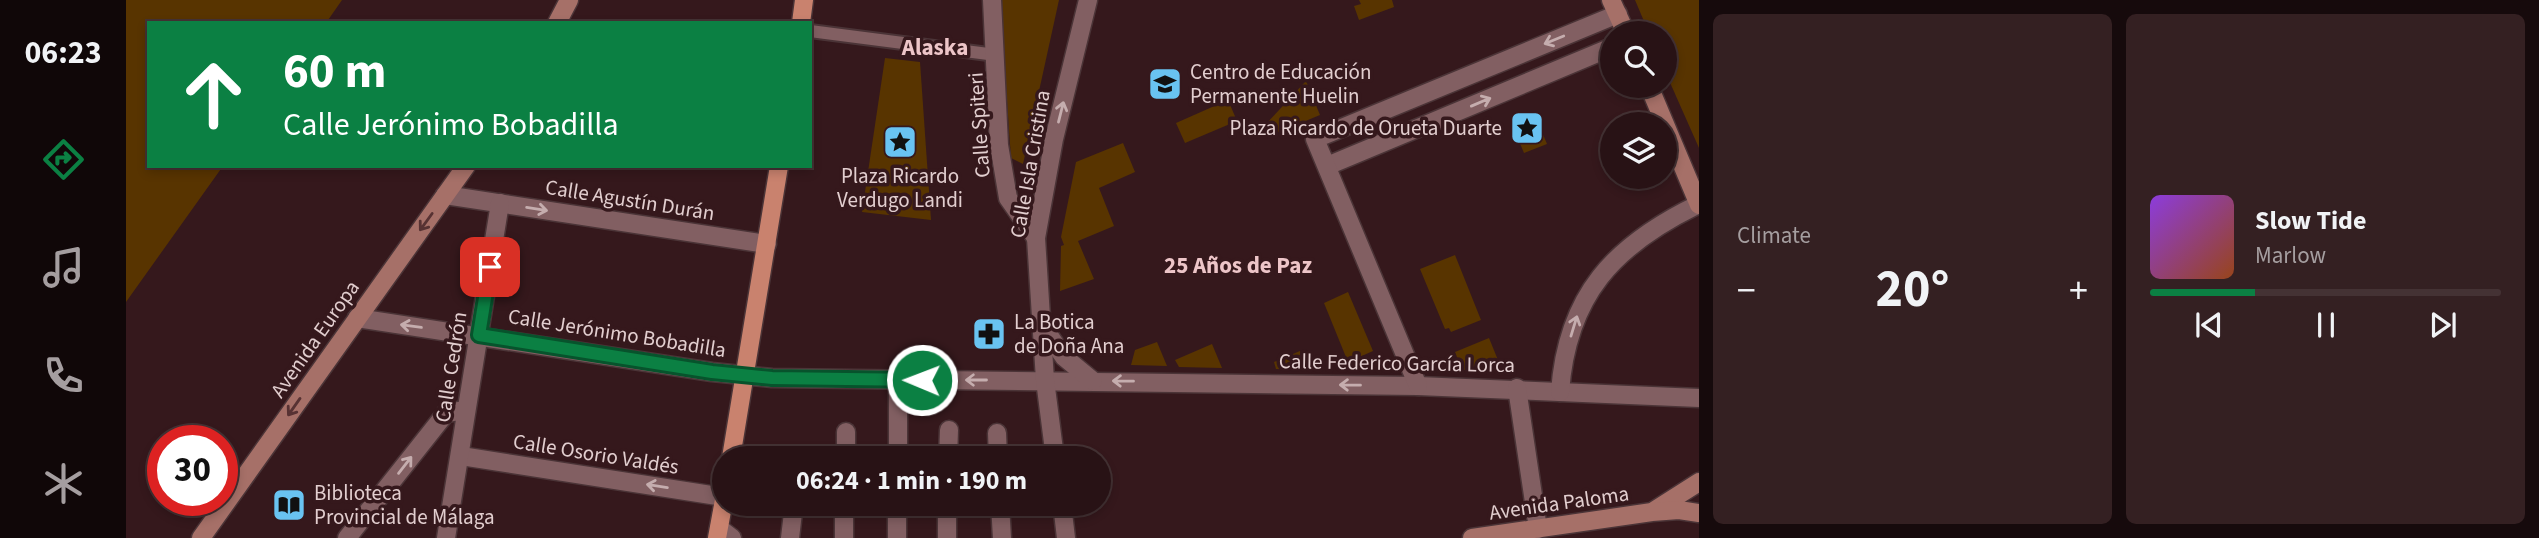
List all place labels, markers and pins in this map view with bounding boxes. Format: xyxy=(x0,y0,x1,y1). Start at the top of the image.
place label: Centro de Educación Permanente Huelin xyxy=(1190,57,1371,111)
school or university icon: Centro de Educación Permanente Huelin xyxy=(1146,65,1184,103)
place icon: Plaza Ricardo de Orueta Duarte xyxy=(1508,109,1546,147)
place label: Plaza Ricardo de Orueta Duarte xyxy=(1230,113,1502,143)
place icon: Plaza Ricardo Verdugo Landi xyxy=(881,123,919,161)
place label: Plaza Ricardo Verdugo Landi xyxy=(837,161,963,215)
pin xyxy=(460,237,520,297)
place label: La Botica de Doña Ana xyxy=(1014,307,1124,361)
pharmacy icon: La Botica de Doña Ana xyxy=(970,315,1008,353)
place label: Biblioteca Provincial de Málaga xyxy=(314,478,495,532)
library icon: Biblioteca Provincial de Málaga xyxy=(270,486,308,524)

